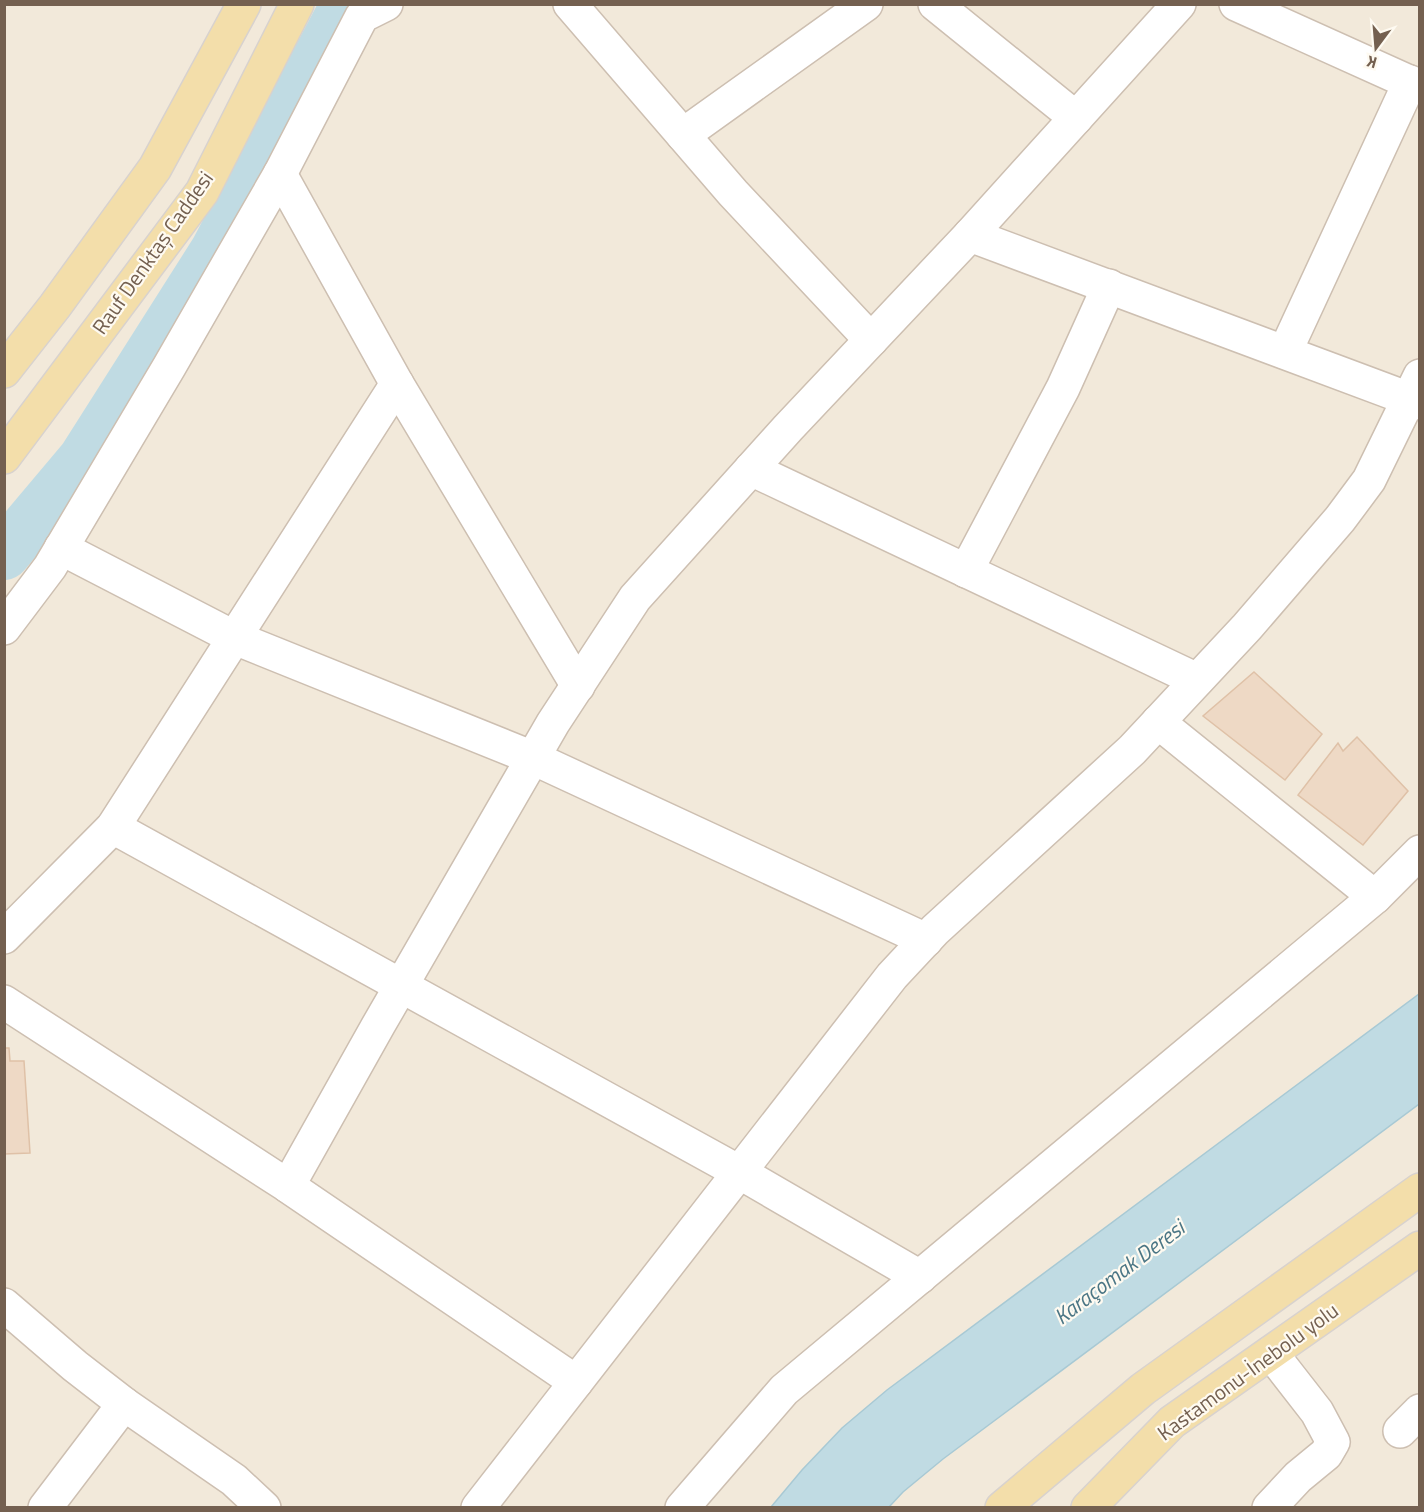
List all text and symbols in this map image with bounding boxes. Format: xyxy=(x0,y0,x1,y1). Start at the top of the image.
north arrow xyxy=(1346,18,1406,78)
text: K xyxy=(1364,49,1380,75)
street label: Rauf Denktaş Caddesi xyxy=(84,164,221,341)
water label: Karaçomak Deresi xyxy=(1046,1210,1194,1333)
street label: Kastamonu-İnebolu yolu xyxy=(1150,1294,1345,1448)

